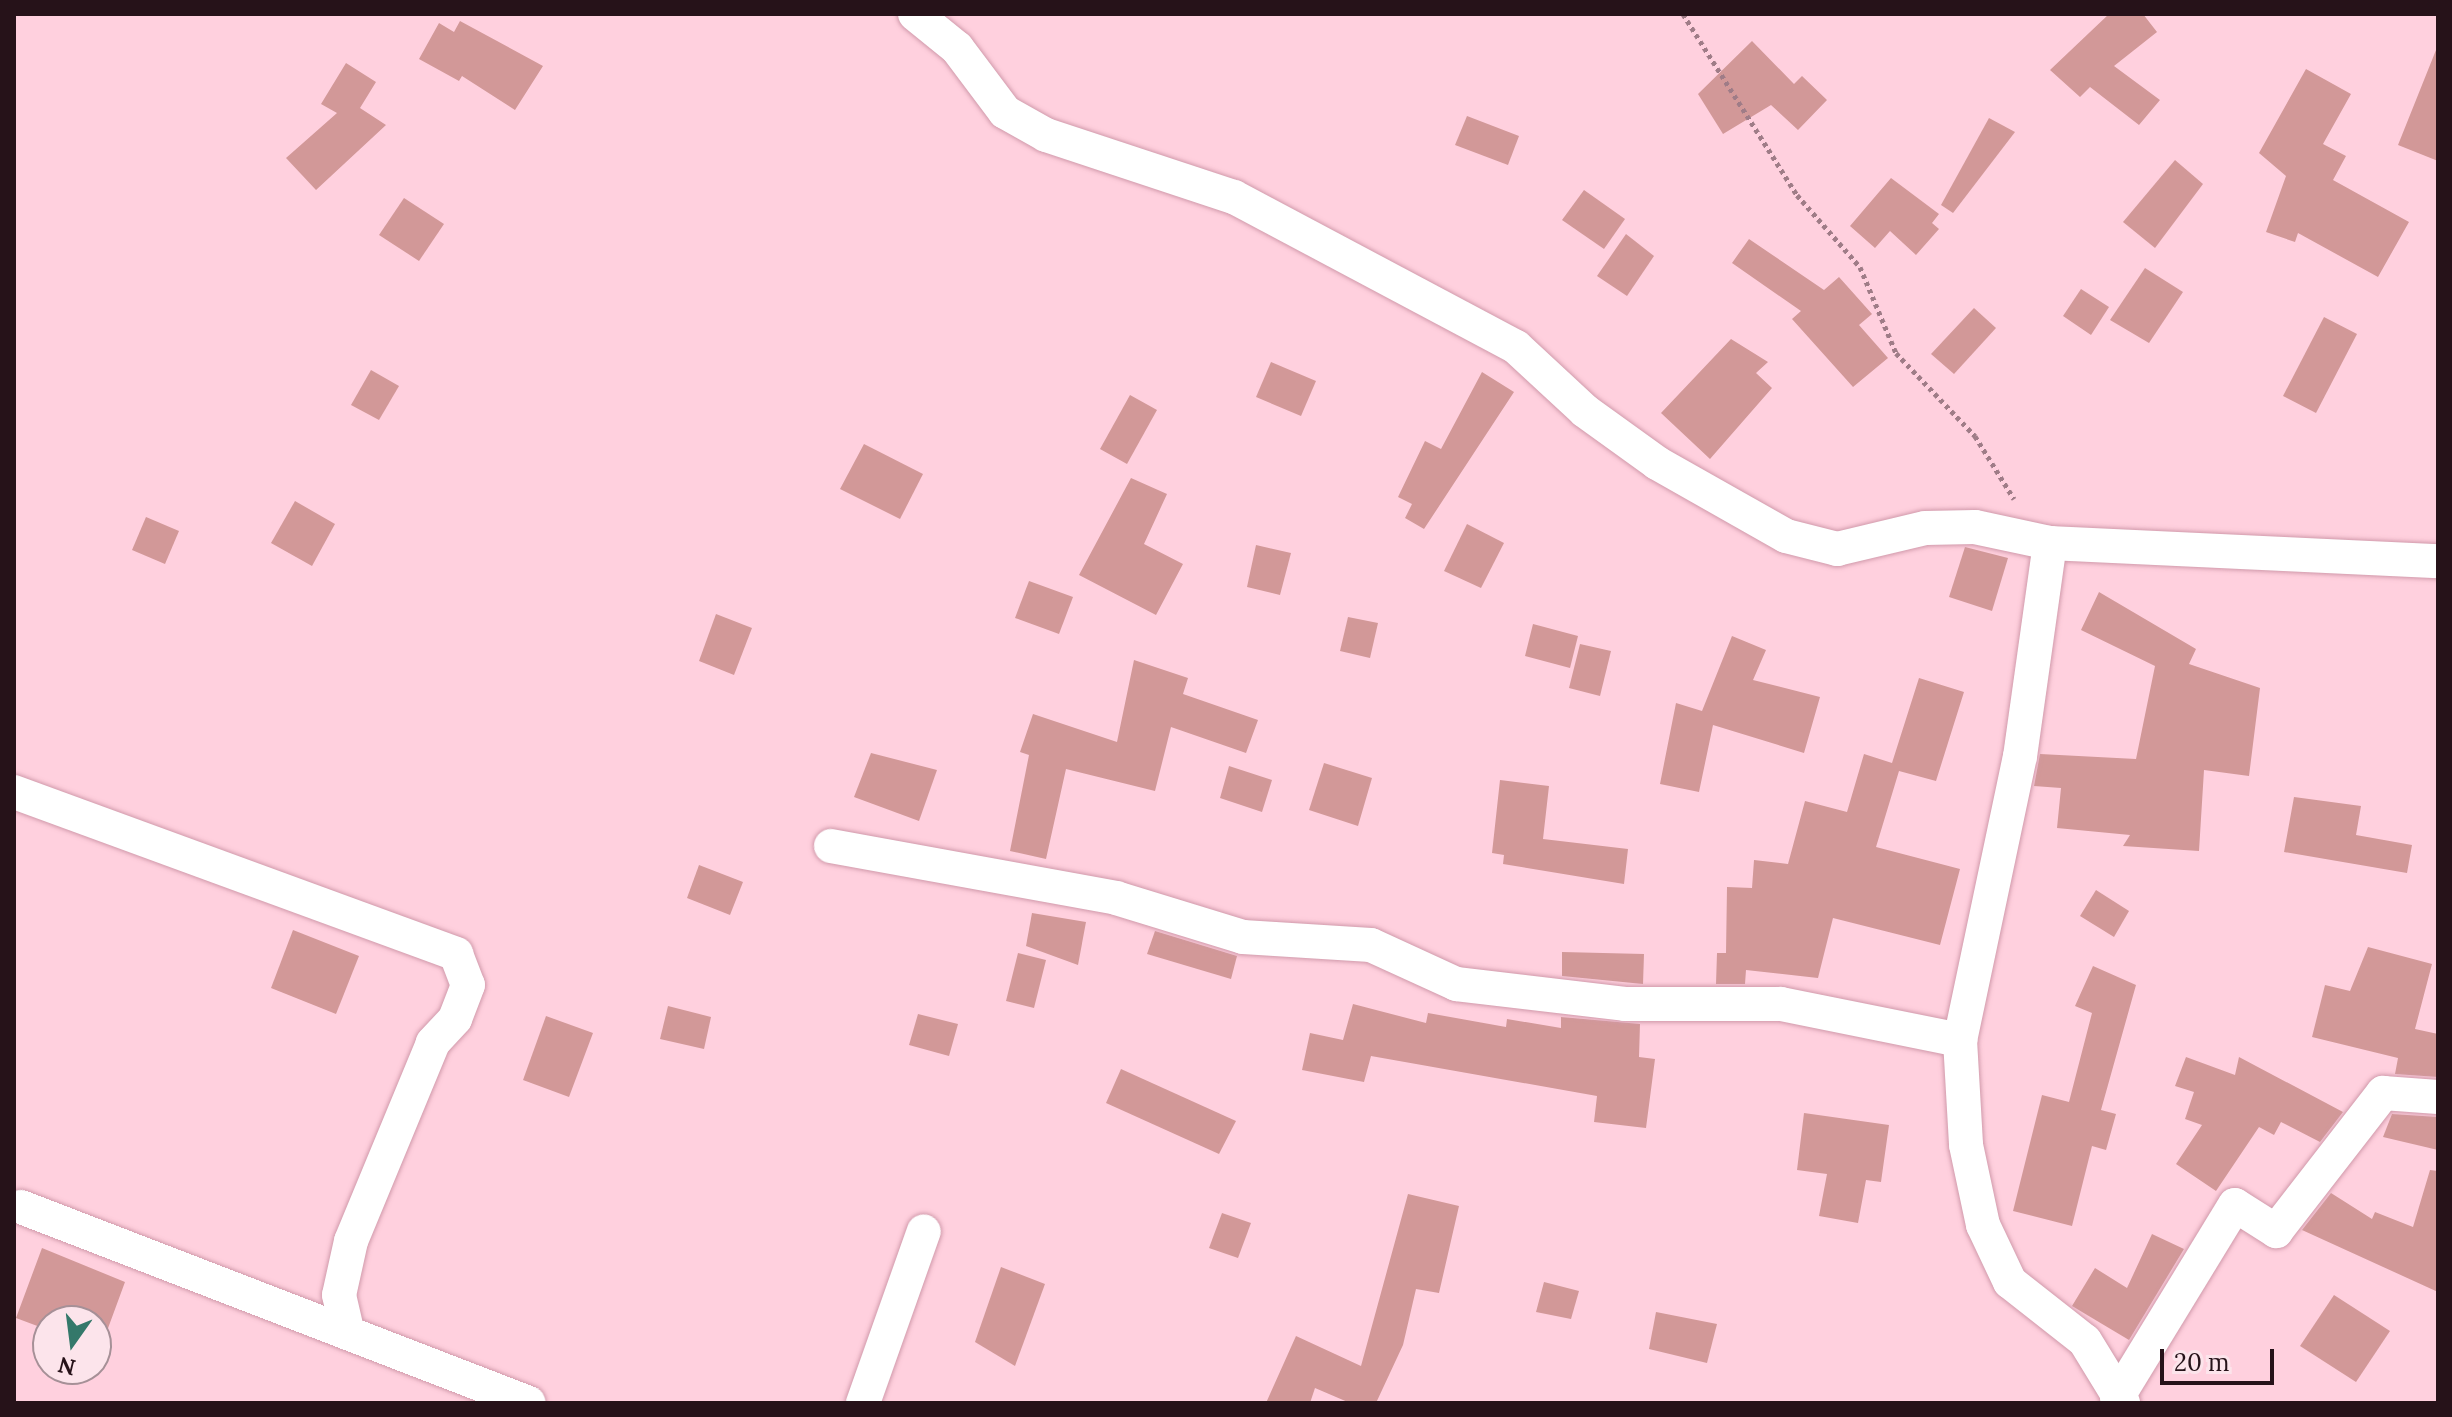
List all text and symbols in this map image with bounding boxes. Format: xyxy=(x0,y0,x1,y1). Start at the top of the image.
north arrow xyxy=(32,1305,112,1385)
scale bar xyxy=(2164,1333,2278,1383)
text: 20 m xyxy=(2174,1347,2230,1378)
text: N xyxy=(55,1351,78,1382)

